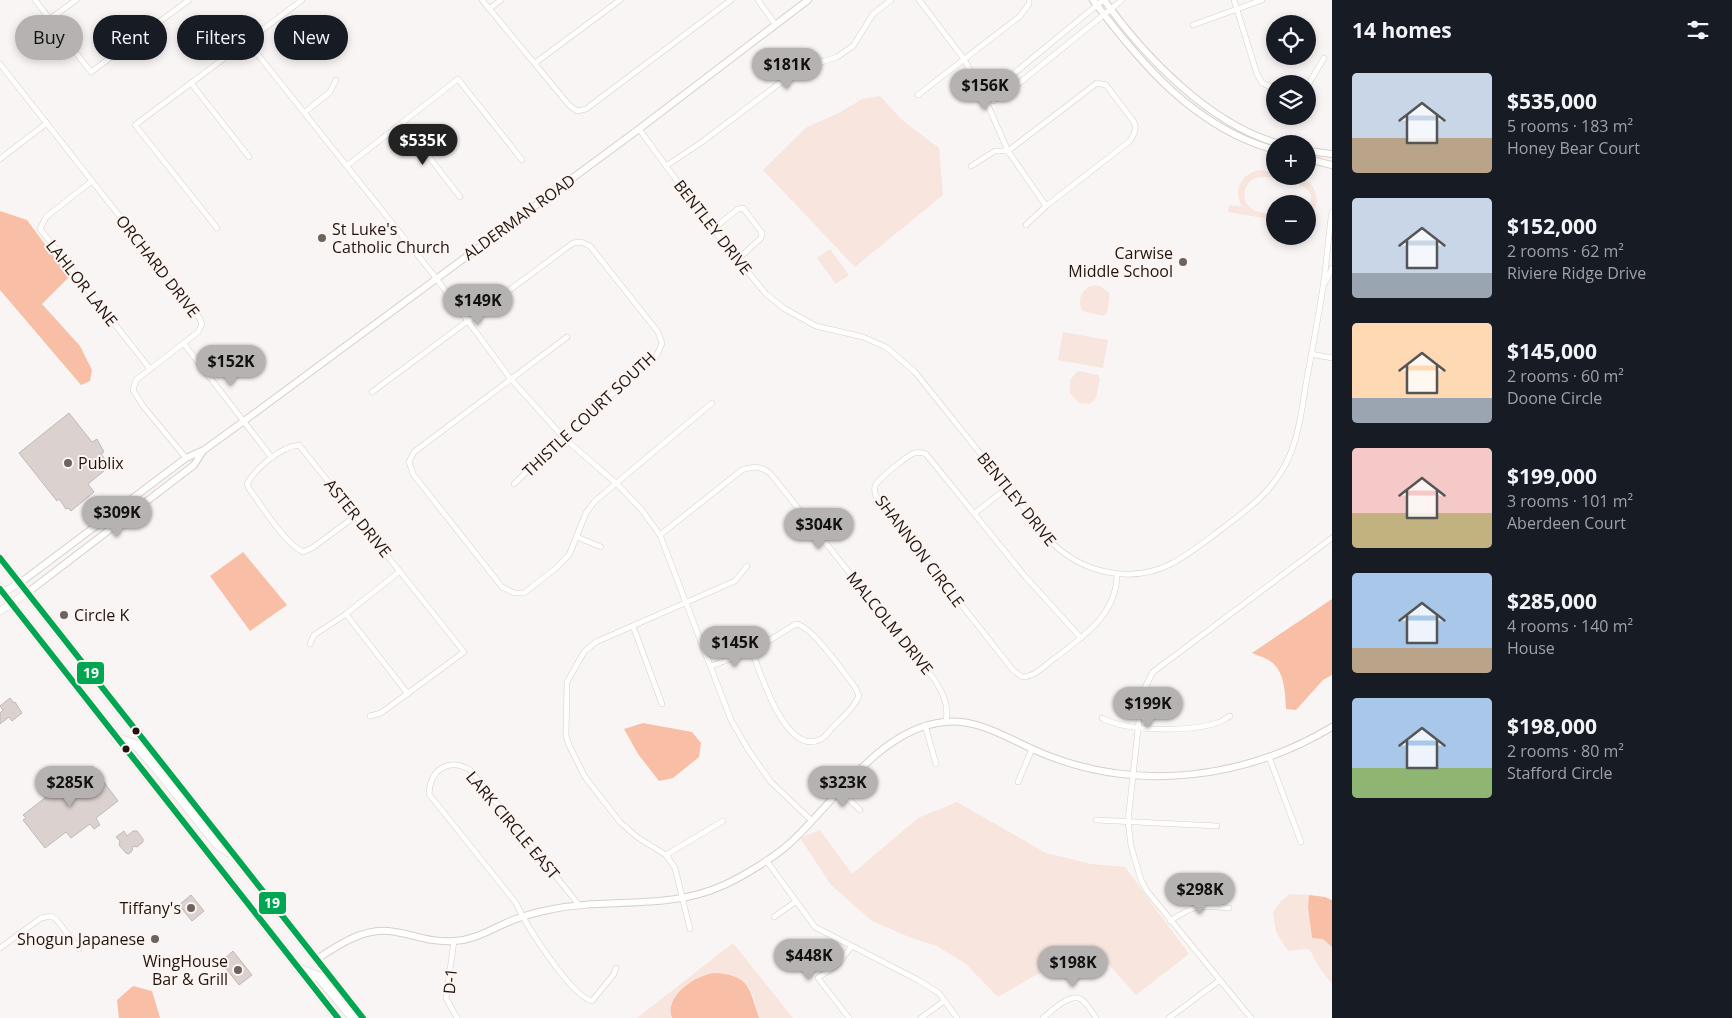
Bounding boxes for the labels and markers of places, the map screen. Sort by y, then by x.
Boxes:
pin: $181K [752,48,822,90]
pin: $156K [950,68,1020,111]
pin: $535K [388,124,458,166]
place label: St Luke's Catholic Church [332,218,450,258]
marker: St Luke's Catholic Church [316,232,328,244]
place label: Carwise Middle School [1068,242,1173,282]
marker: Carwise Middle School [1177,256,1189,268]
pin: $149K [443,284,513,326]
pin: $152K [196,344,266,387]
place label: Publix [78,452,124,474]
marker: Publix [62,457,74,469]
pin: $309K [82,496,152,538]
pin: $304K [784,508,854,550]
place label: Circle K [74,604,130,626]
marker: Circle K [58,609,70,621]
pin: $145K [700,626,770,668]
pin: $199K [1113,686,1183,729]
unlabelled marker [131,726,141,736]
unlabelled marker [121,744,131,754]
pin: $285K [35,766,105,808]
pin: $323K [808,766,878,808]
pin: $298K [1165,872,1235,915]
place label: Tiffany's [120,897,181,919]
marker: Tiffany's [185,902,197,914]
place label: Shogun Japanese [17,928,145,950]
marker: Shogun Japanese [149,933,161,945]
pin: $448K [774,938,844,981]
pin: $198K [1038,946,1108,988]
place label: WingHouse Bar & Grill [143,950,228,990]
marker: WingHouse Bar & Grill [232,964,244,976]

